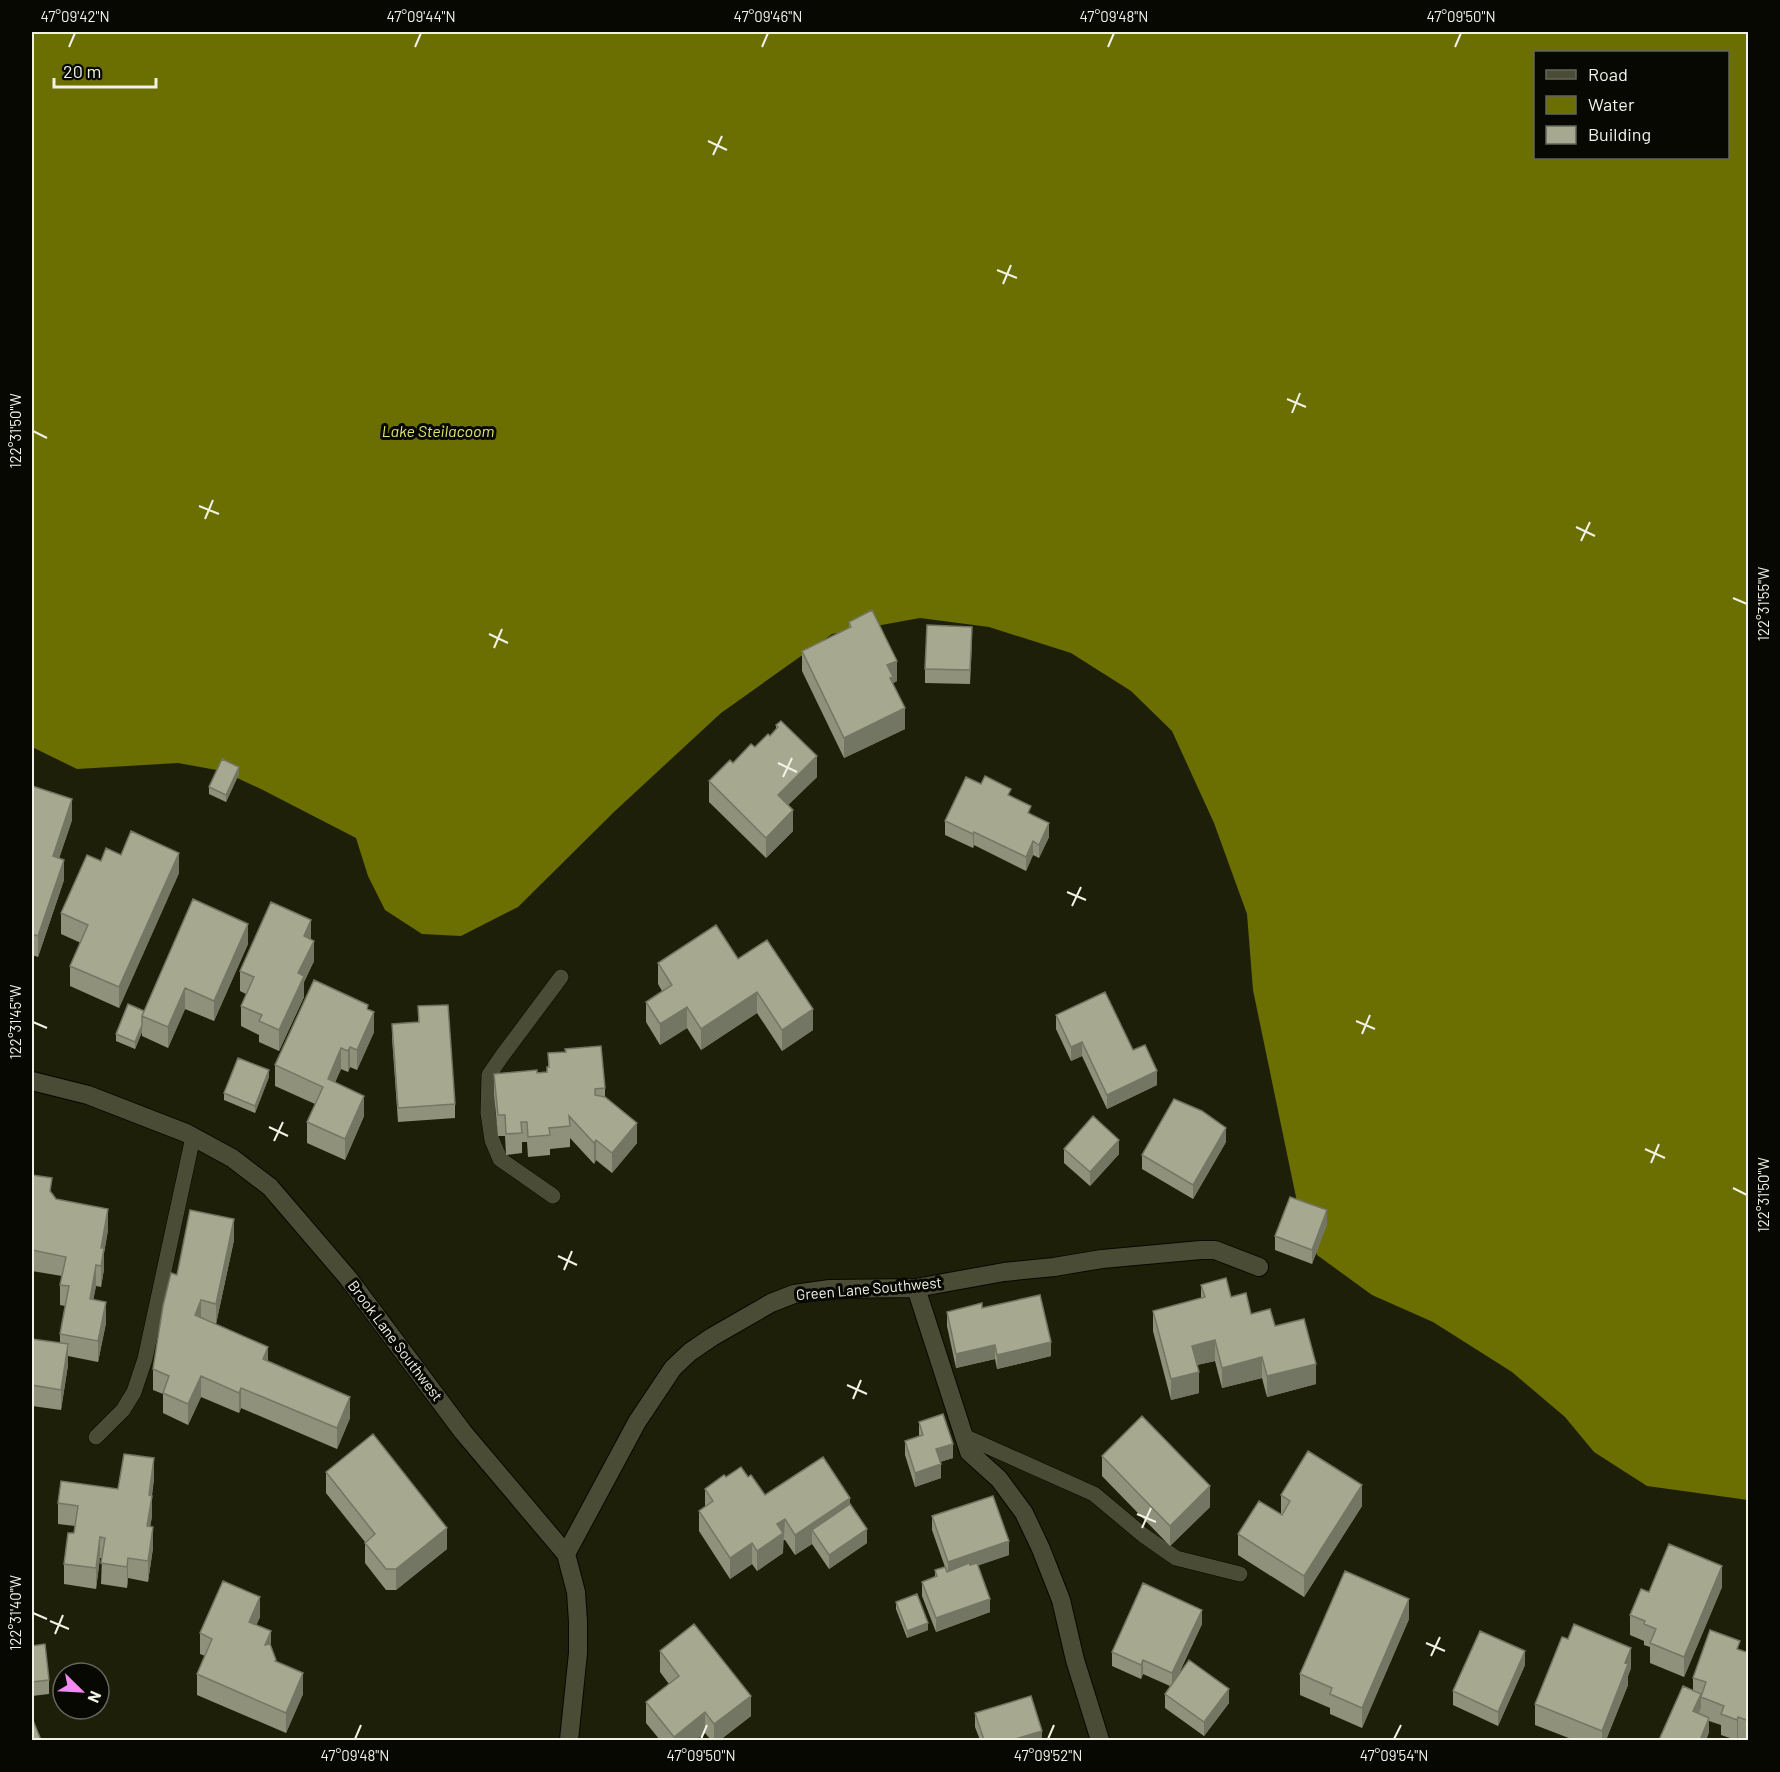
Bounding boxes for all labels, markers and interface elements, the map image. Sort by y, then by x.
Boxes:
text: 47°09'42"N [40,7,110,25]
text: 47°09'44"N [386,7,456,25]
text: 47°09'46"N [734,7,802,25]
text: 47°09'48"N [1080,7,1148,25]
text: 47°09'50"N [1426,7,1496,25]
scale bar [54,51,156,89]
legend [1534,51,1729,159]
text: 20 m [63,60,101,82]
text: Road [1588,63,1628,85]
text: Water [1588,93,1635,115]
text: Building [1588,123,1651,145]
text: 122°31'50"W [6,393,24,469]
water label: Lake Steilacoom [382,421,494,440]
text: 122°31'55"W [1754,567,1772,641]
text: 122°31'45"W [6,985,24,1059]
text: 122°31'50"W [1754,1157,1772,1233]
street label: Green Lane Southwest [795,1273,943,1303]
street label: Brook Lane Southwest [345,1277,447,1404]
text: 122°31'40"W [6,1575,24,1651]
north arrow [51,1661,111,1721]
text: N [84,1689,106,1706]
text: 47°09'48"N [321,1746,389,1764]
text: 47°09'50"N [666,1746,736,1764]
text: 47°09'52"N [1014,1746,1082,1764]
text: 47°09'54"N [1360,1746,1428,1764]

